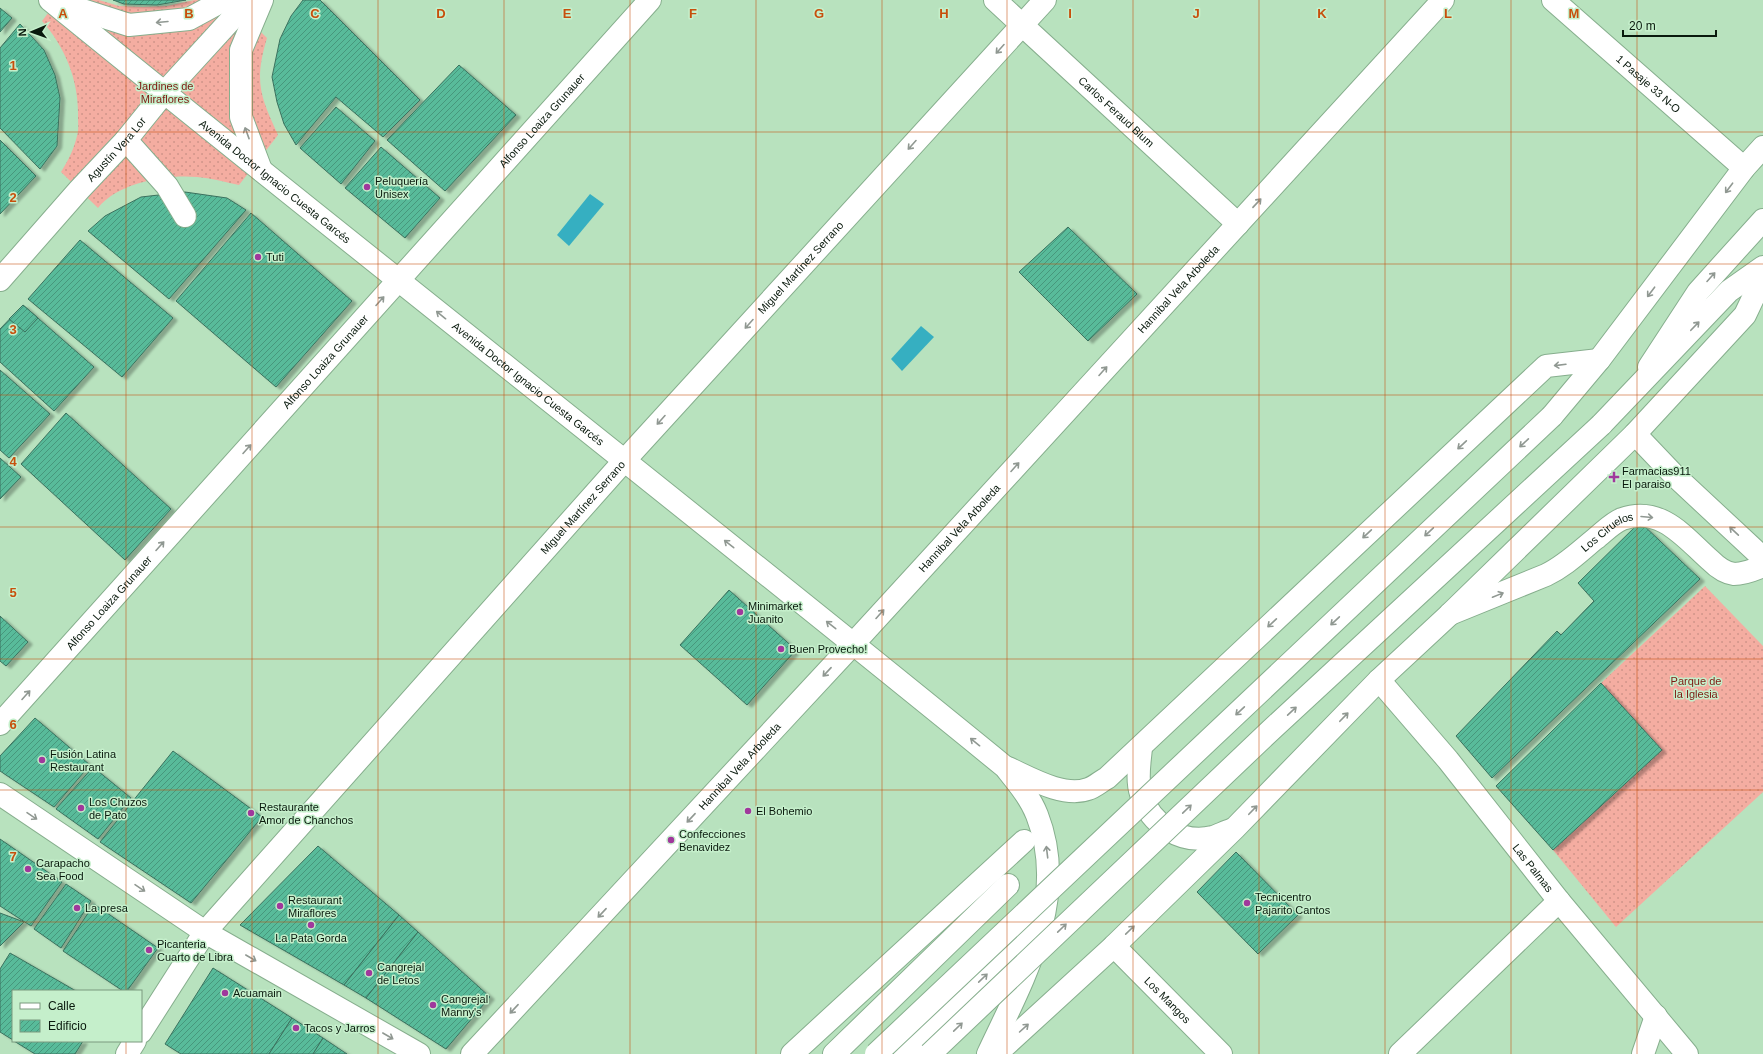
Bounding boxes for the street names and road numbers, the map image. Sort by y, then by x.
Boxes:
street label: 1 Pasaje 33 N-O [1614,52,1683,116]
street label: Alfonso Loaiza Grunauer [497,71,587,170]
street label: Carlos Feraud Blum [1076,74,1156,149]
street label: Agustín Vera Lor [84,114,148,184]
street label: Avenida Doctor Ignacio Cuesta Garcés [197,117,353,246]
street label: Miguel Martínez Serrano [755,219,846,316]
street label: Hannibal Vela Arboleda [1135,242,1222,335]
street label: Alfonso Loaiza Grunauer [280,312,371,411]
street label: Avenida Doctor Ignacio Cuesta Garcés [450,320,607,448]
street label: Miguel Martínez Serrano [538,458,627,556]
street label: Hannibal Vela Arboleda [916,481,1003,574]
street label: Los Ciruelos [1579,510,1635,554]
street label: Alfonso Loaiza Grunauer [64,553,154,652]
street label: Hannibal Vela Arboleda [696,719,784,812]
street label: Las Palmas [1510,842,1556,895]
street label: Los Mangos [1142,974,1193,1026]

